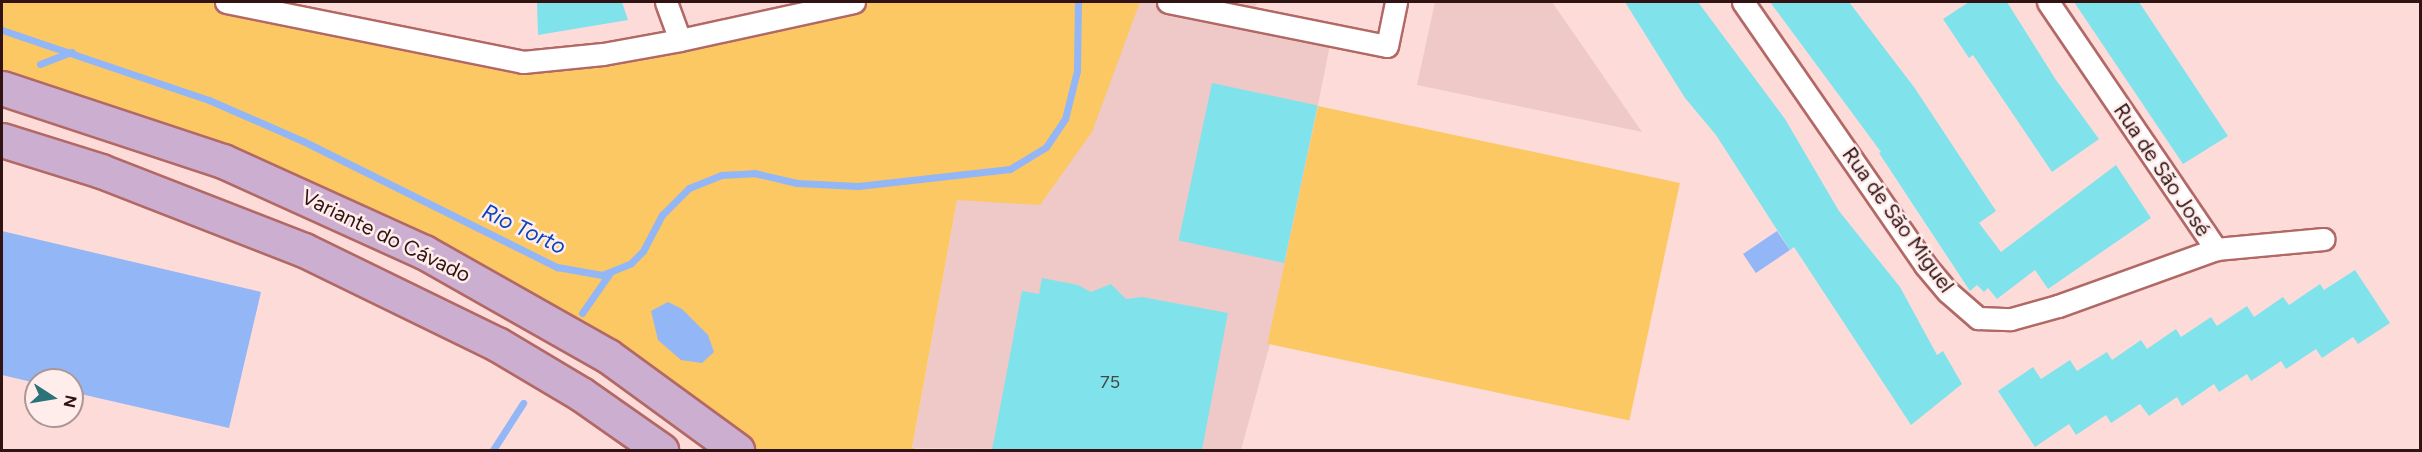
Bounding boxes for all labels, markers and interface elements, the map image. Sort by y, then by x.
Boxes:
street label: Rua de São José [2108,99,2216,241]
street label: Rua de São Miguel [1837,142,1959,298]
street label: Variante do Cávado [298,184,474,288]
water label: Rio Torto [478,198,570,260]
north arrow [24,368,84,428]
house number: 75 [1100,371,1120,393]
text: N [60,393,81,409]

